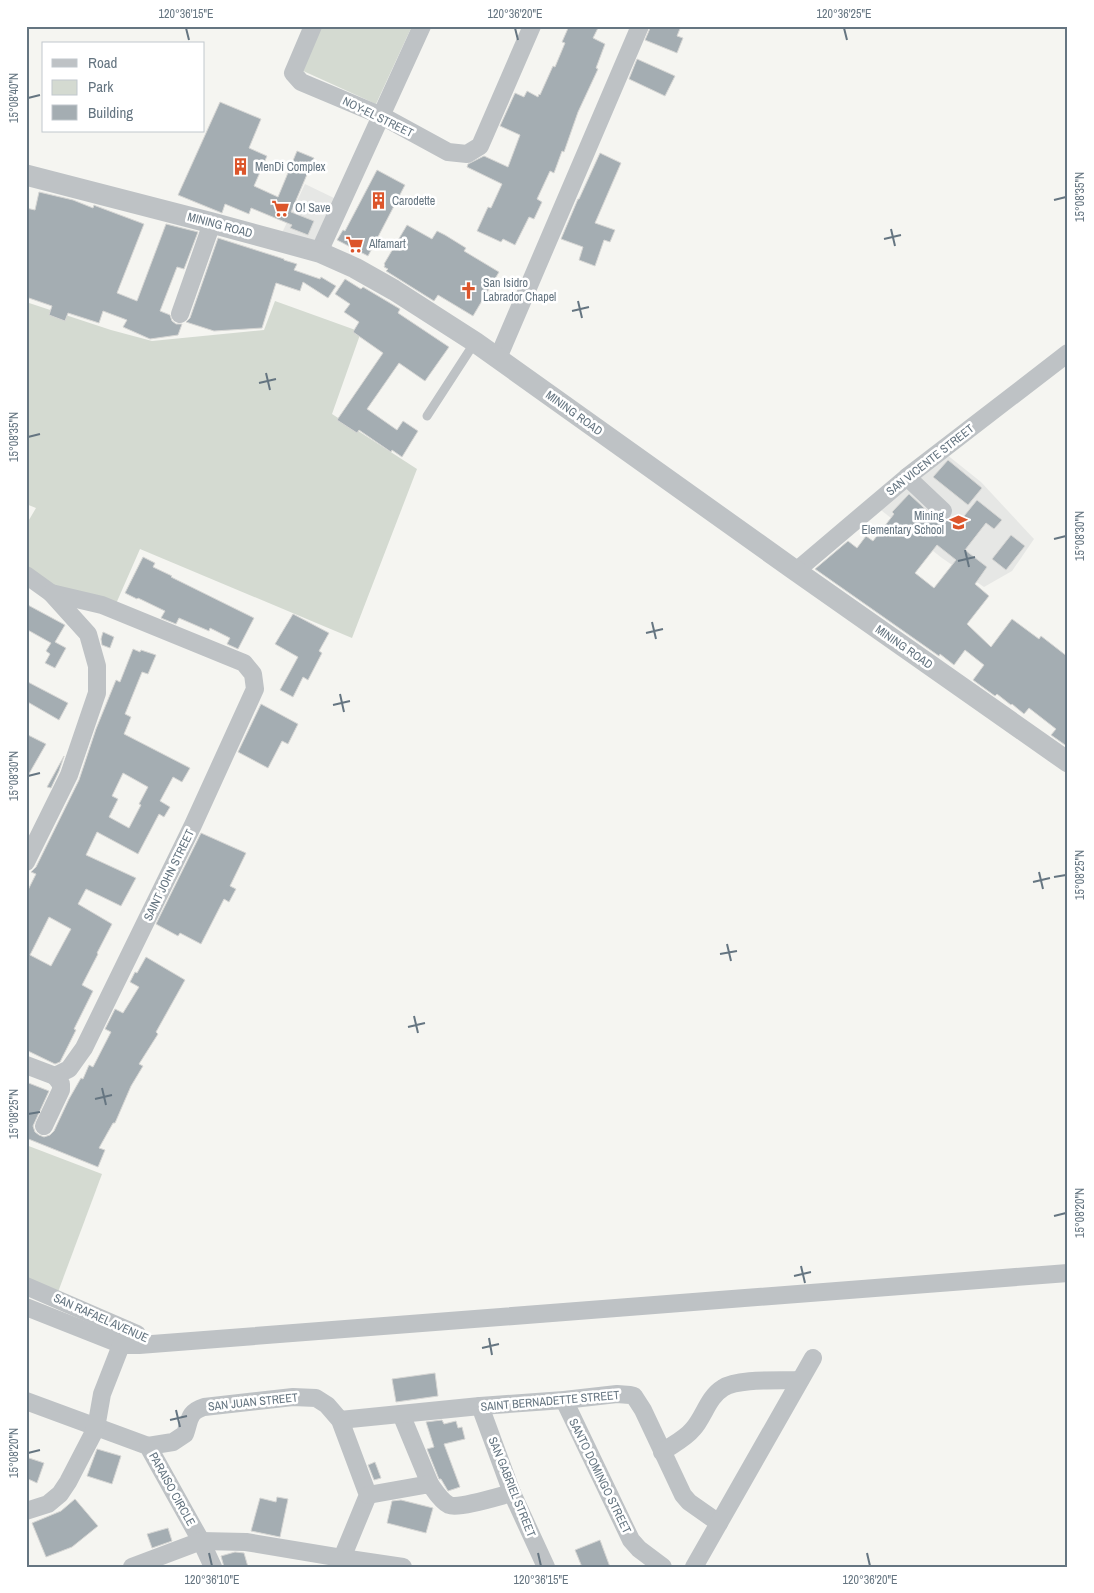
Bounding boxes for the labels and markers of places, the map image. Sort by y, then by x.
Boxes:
building icon: MenDi Complex [231,157,251,177]
place label: MenDi Complex [255,159,326,175]
building icon: Carodette [368,191,388,211]
place label: Carodette [392,193,435,209]
supermarket icon: O! Save [271,198,291,218]
place label: O! Save [295,200,331,216]
supermarket icon: Alfamart [345,234,365,254]
place label: Alfamart [368,236,406,252]
place label: San Isidro Labrador Chapel [483,275,556,305]
church icon: San Isidro Labrador Chapel [459,280,479,300]
place label: Mining Elementary School [861,508,945,538]
school or university icon: Mining Elementary School [948,513,968,533]

